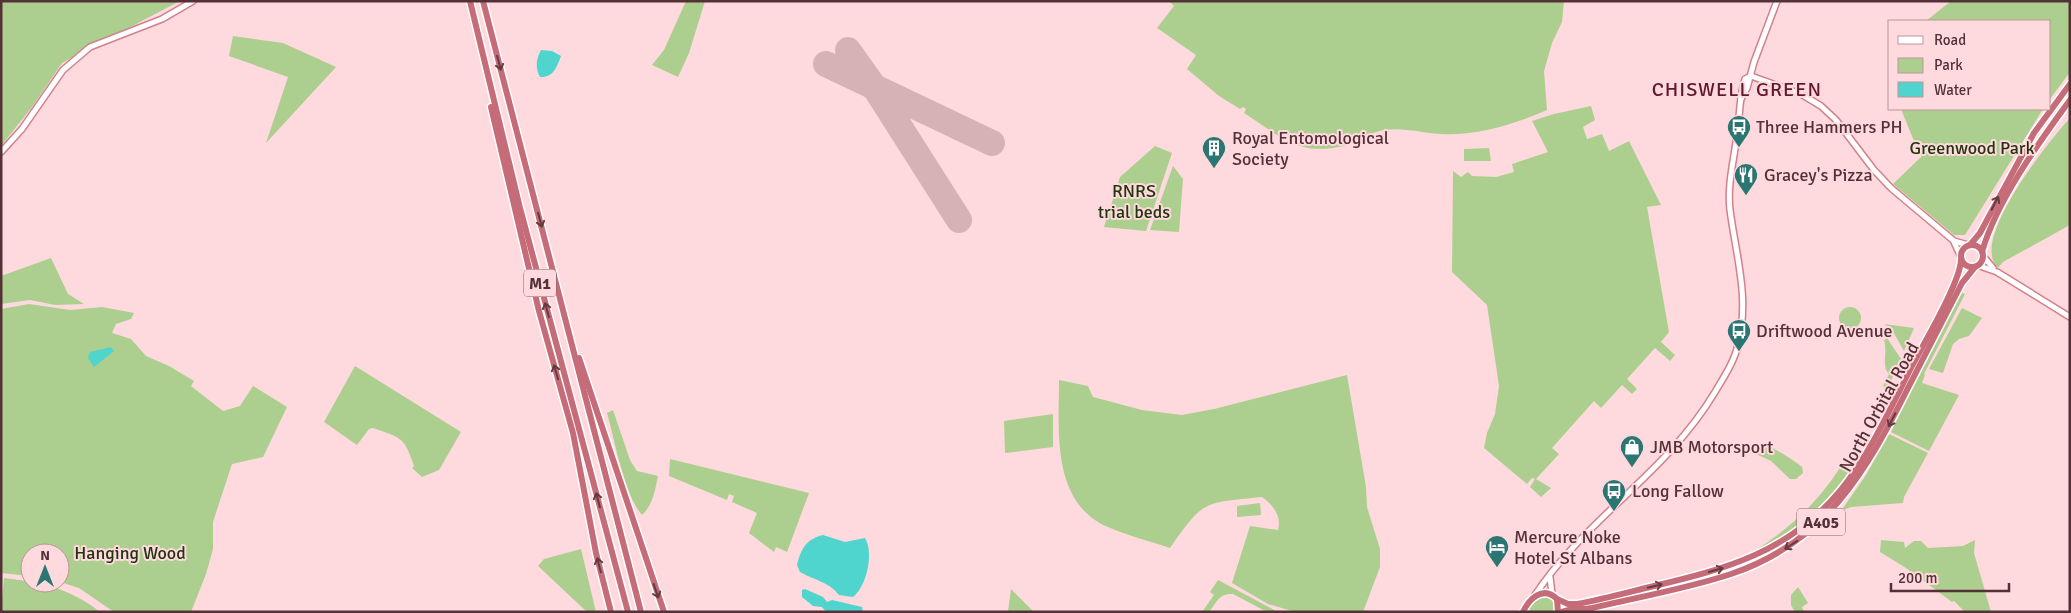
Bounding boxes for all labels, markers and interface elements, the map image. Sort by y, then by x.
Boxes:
legend [1888,20,2051,110]
text: Road [1934,31,1966,49]
one-way arrow [495,55,504,71]
text: Park [1934,56,1963,74]
district label: CHISWELL GREEN [1652,77,1822,102]
text: Water [1934,81,1972,99]
bus stop icon: Three Hammers PH [1726,114,1752,148]
place label: Three Hammers PH [1756,116,1903,138]
place label: Royal Entomological Society [1232,127,1389,170]
building icon: Royal Entomological Society [1201,135,1227,169]
park label: Greenwood Park [1910,137,2035,159]
restaurant icon: Gracey's Pizza [1733,162,1759,196]
place label: Gracey's Pizza [1764,164,1873,186]
park label: RNRS trial beds [1098,180,1170,223]
one-way arrow [1990,196,2000,211]
one-way arrow [536,212,545,228]
road number: M1 [524,270,556,296]
one-way arrow [542,302,551,318]
bus stop icon: Driftwood Avenue [1726,318,1752,352]
place label: Driftwood Avenue [1756,320,1893,342]
street label: North Orbital Road [1834,338,1924,476]
one-way arrow [551,364,561,380]
one-way arrow [1887,413,1897,428]
shop icon: JMB Motorsport [1619,434,1645,468]
place label: JMB Motorsport [1650,436,1773,458]
bus stop icon: Long Fallow [1601,478,1627,512]
place label: Long Fallow [1632,480,1724,502]
one-way arrow [593,493,603,509]
road number: A405 [1797,508,1845,536]
place label: Mercure Noke Hotel St Albans [1514,526,1633,569]
hotel icon: Mercure Noke Hotel St Albans [1484,534,1510,568]
one-way arrow [1784,540,1798,550]
park label: Hanging Wood [74,542,186,564]
north arrow [20,543,70,593]
text: N [40,547,50,564]
one-way arrow [594,557,603,573]
scale bar [1891,560,2008,592]
one-way arrow [1708,565,1724,575]
text: 200 m [1898,569,1938,587]
one-way arrow [1646,581,1662,590]
one-way arrow [652,582,662,598]

